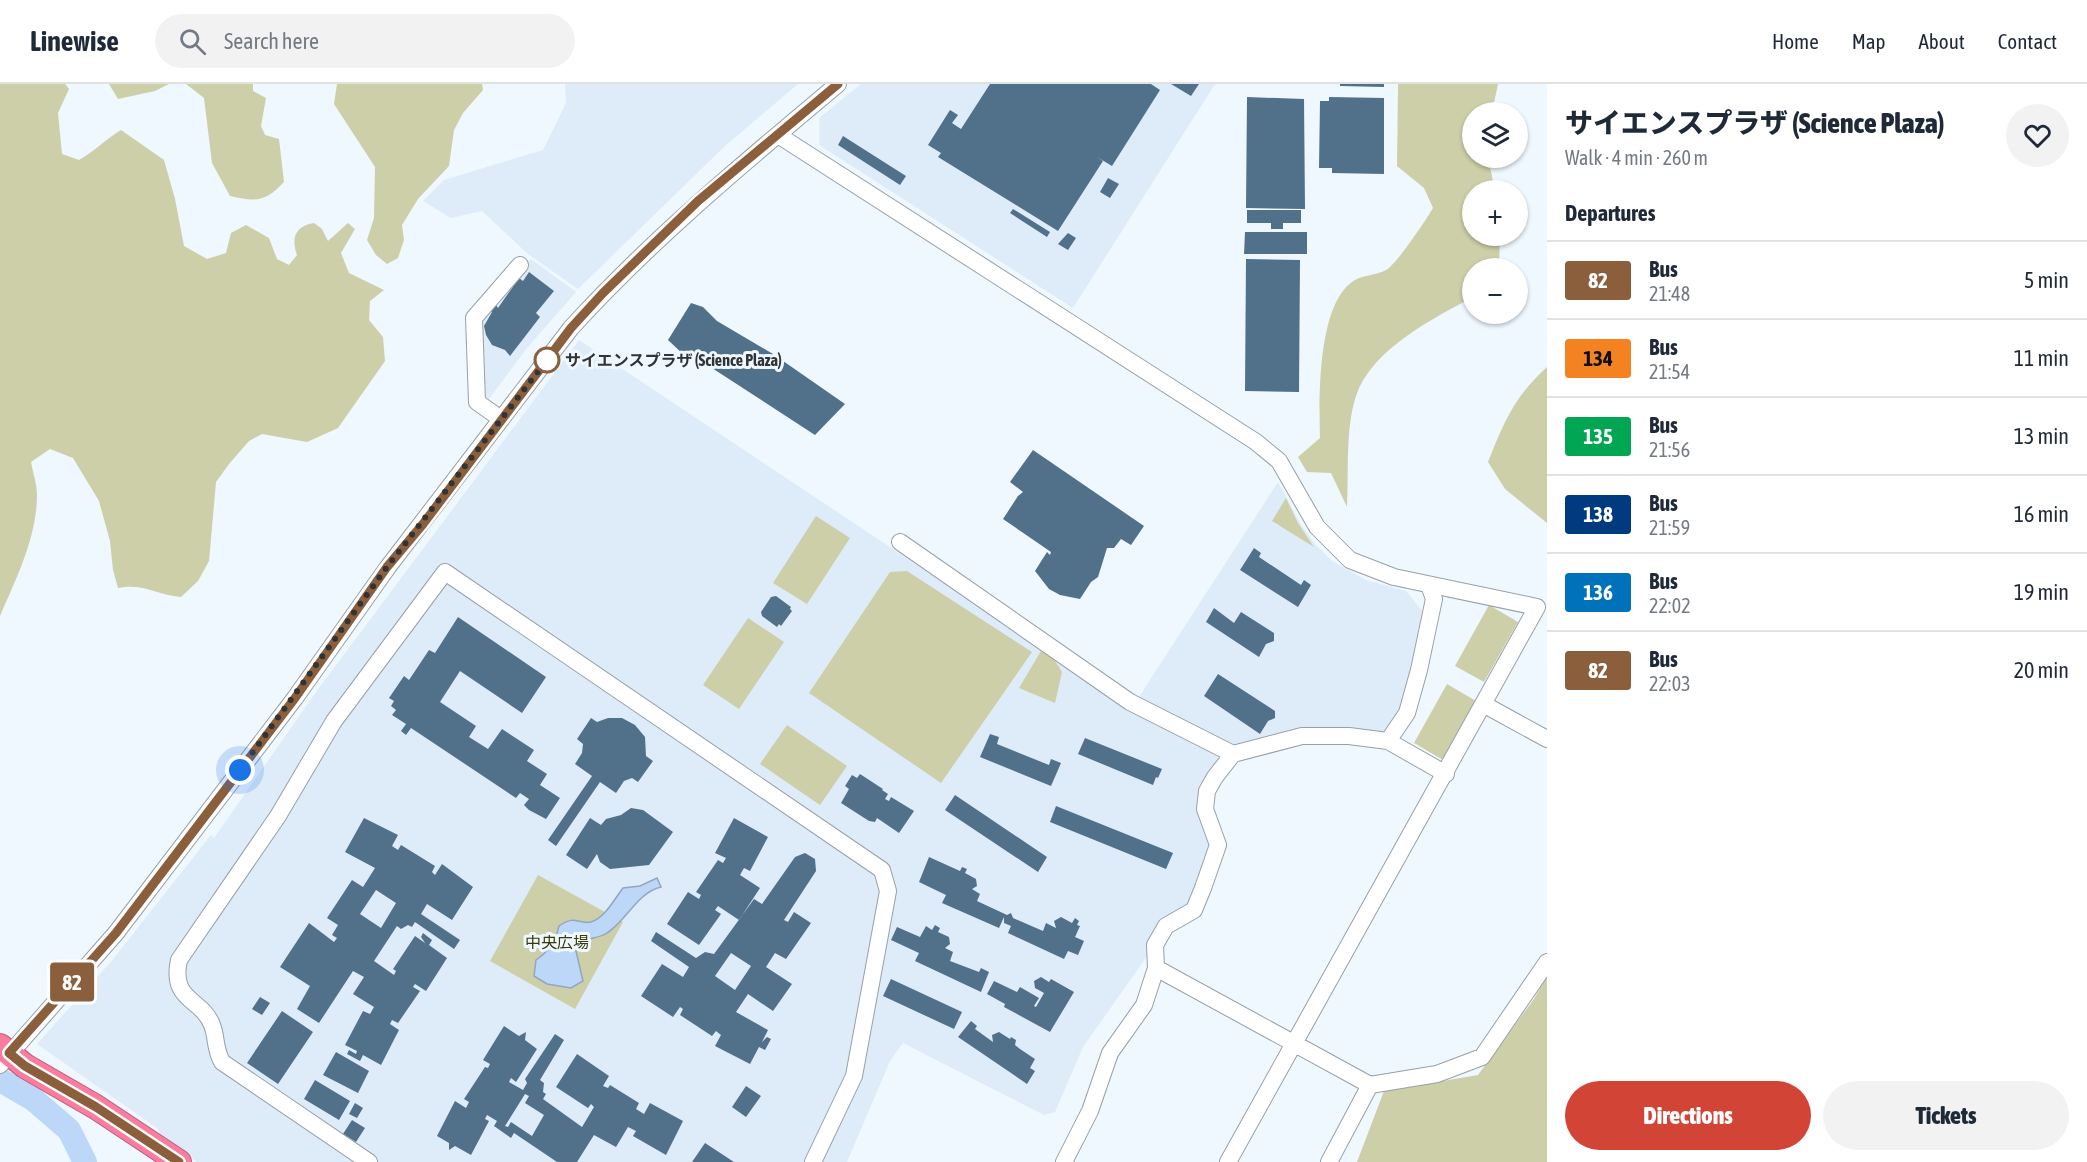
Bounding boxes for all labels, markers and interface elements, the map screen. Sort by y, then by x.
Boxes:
search box [155,14,575,68]
text: Linewise [30,25,119,57]
icon: search [176,25,209,58]
text: Search here [224,28,319,54]
text: Home [1772,29,1819,53]
text: Map [1852,29,1886,53]
text: About [1919,29,1965,53]
text: Contact [1998,29,2057,53]
map controls [1462,102,1528,324]
button: layers [1462,102,1528,168]
button: heart [2006,104,2069,167]
text: サイエンスプラザ (Science Plaza) [1565,107,1944,139]
text: Walk · 4 min · 260 m [1565,146,1708,169]
button: + [1462,180,1528,246]
text: Departures [1565,200,1655,226]
text: Bus [1649,256,1678,282]
button: − [1462,258,1528,324]
text: 5 min [2024,267,2069,293]
text: 82 [1588,268,1608,292]
text: 21:48 [1649,282,1690,305]
text: Bus [1649,334,1678,360]
text: 11 min [2014,345,2069,371]
text: 134 [1583,346,1613,370]
marker: サイエンスプラザ (Science Plaza) [534,347,560,373]
place label: サイエンスプラザ (Science Plaza) [565,351,782,369]
text: 21:54 [1649,360,1690,383]
text: Bus [1649,412,1678,438]
text: 13 min [2014,423,2069,449]
text: 135 [1583,424,1613,448]
text: 21:56 [1649,438,1690,461]
text: Bus [1649,490,1678,516]
text: 16 min [2014,501,2069,527]
text: 138 [1583,502,1613,526]
text: 21:59 [1649,516,1690,539]
text: Bus [1649,568,1678,594]
text: 19 min [2014,579,2069,605]
text: 136 [1583,580,1613,604]
text: 22:02 [1649,594,1691,617]
text: Bus [1649,646,1678,672]
text: 20 min [2014,657,2069,683]
text: 82 [1588,658,1608,682]
text: 22:03 [1649,672,1691,695]
your location [225,755,255,785]
park label: 中央広場 [525,933,589,951]
line badge: 82 [45,962,99,1002]
text: 82 [62,970,82,994]
button: Directions [1565,1081,1811,1150]
button: Tickets [1823,1081,2069,1150]

